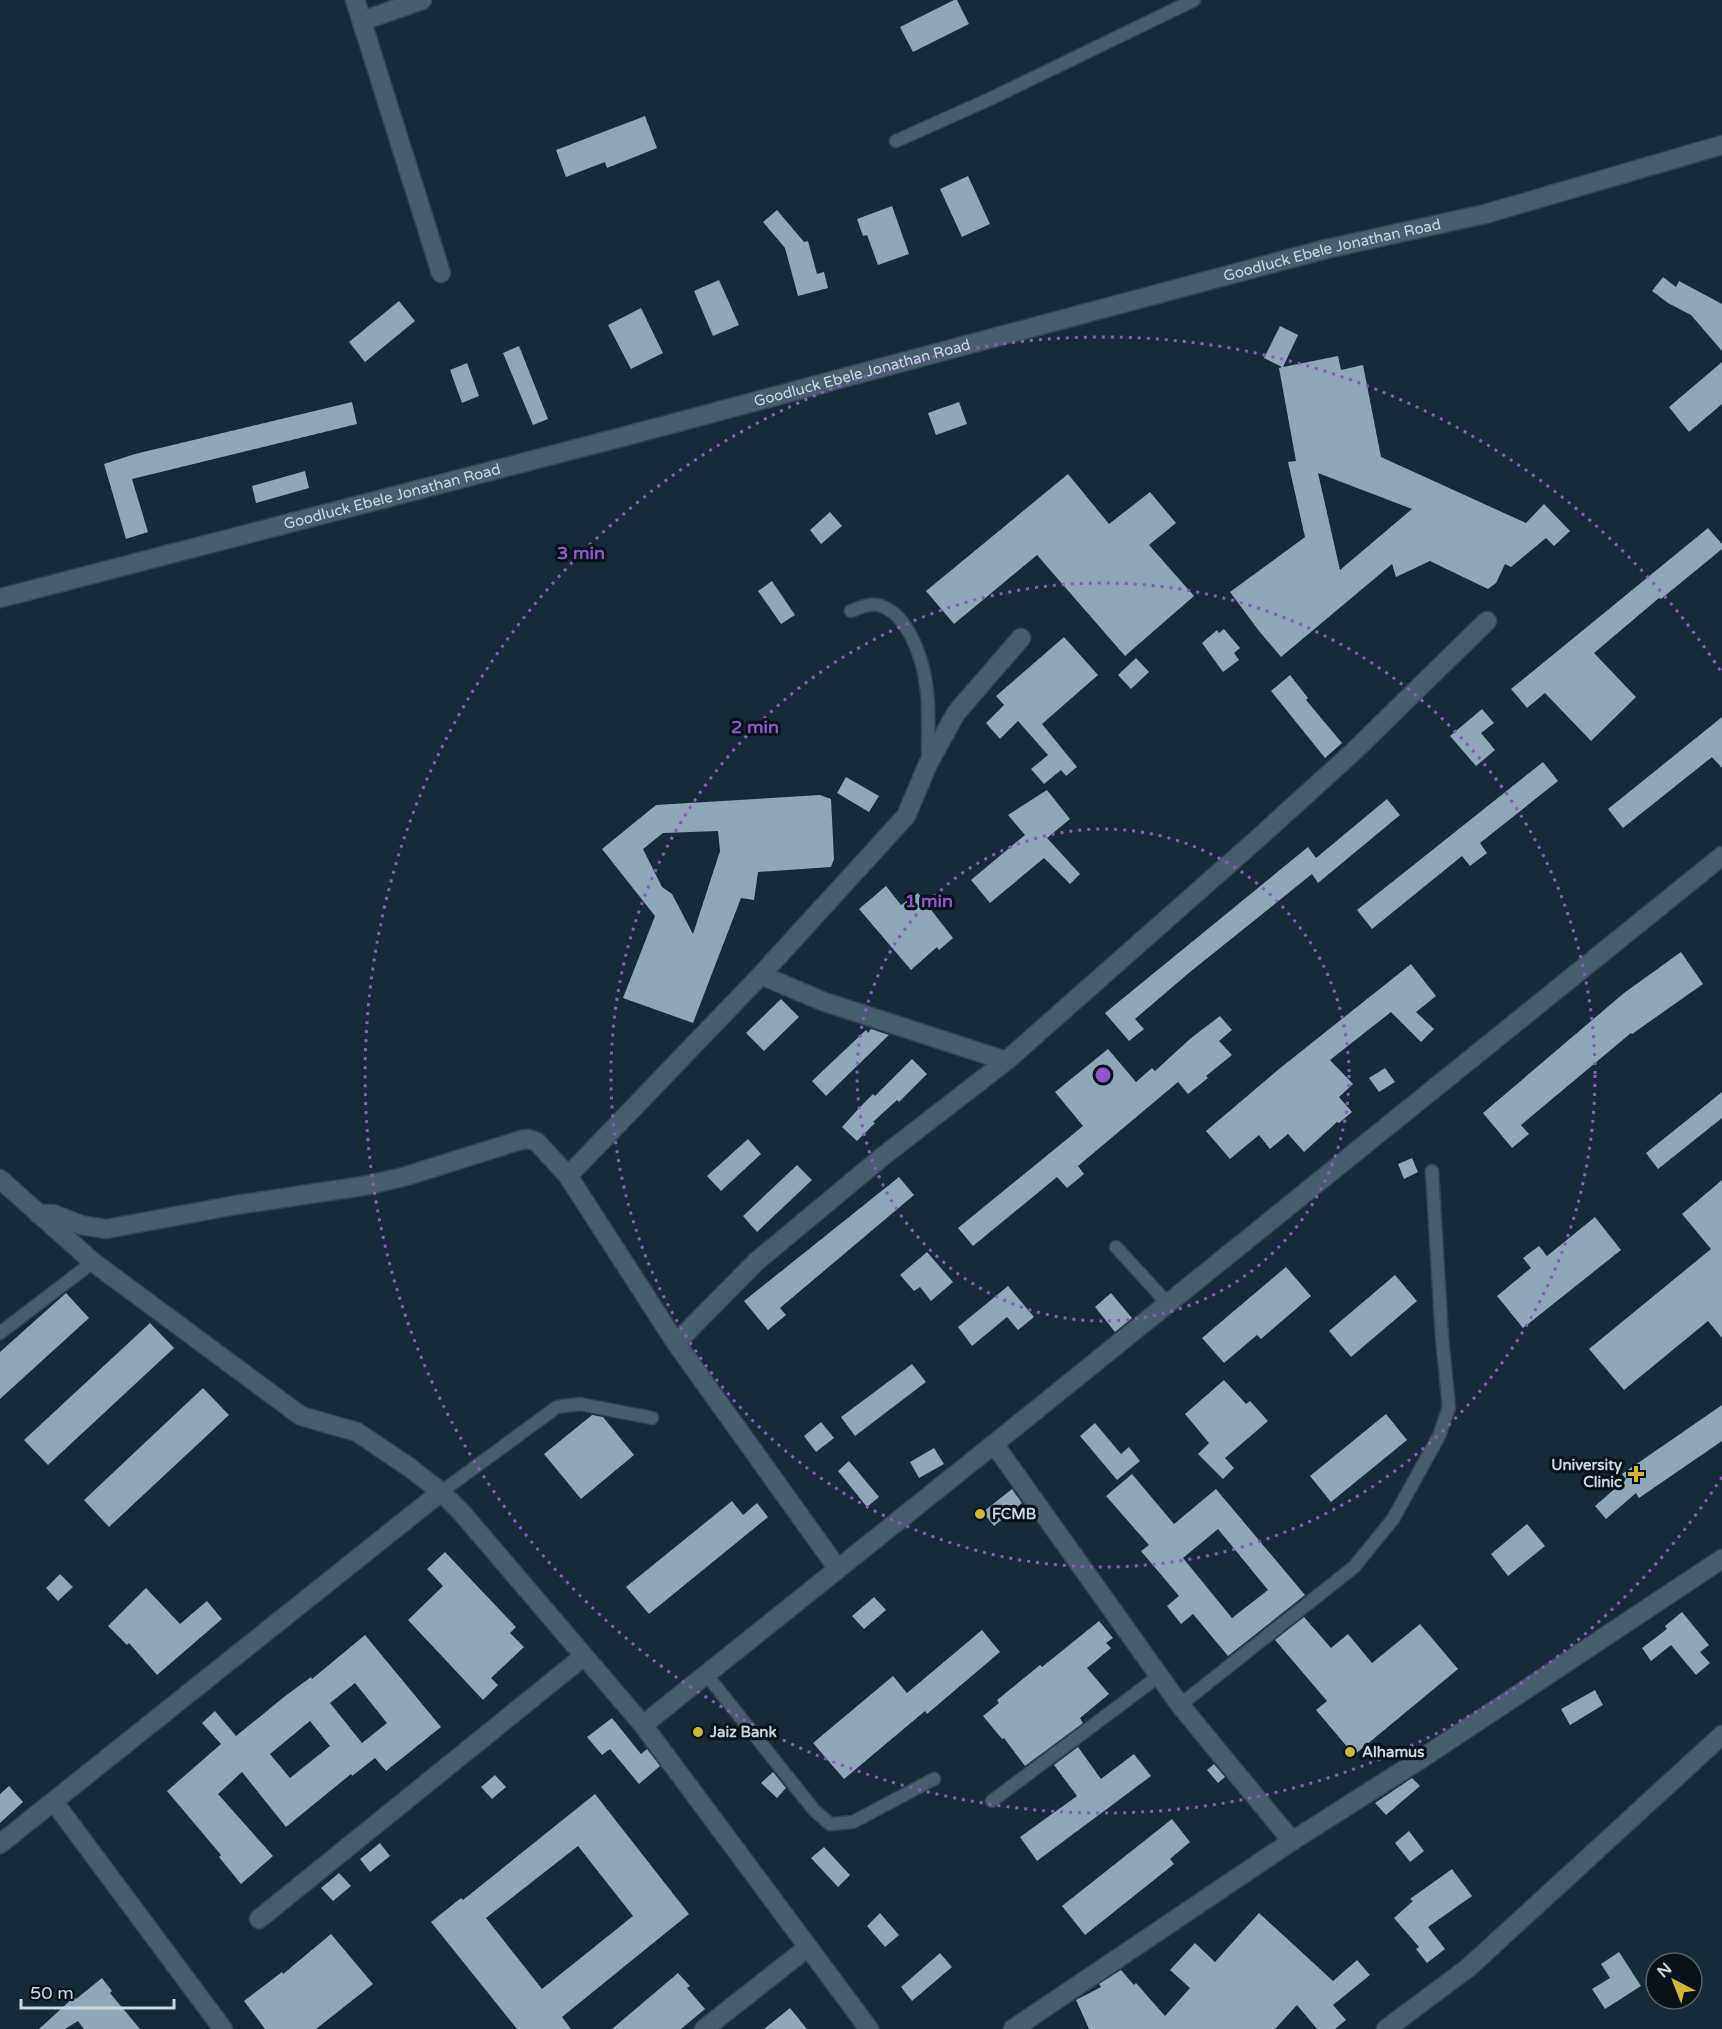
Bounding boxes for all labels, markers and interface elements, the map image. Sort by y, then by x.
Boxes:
street label: Goodluck Ebele Jonathan Road [1221,215,1443,285]
street label: Goodluck Ebele Jonathan Road [752,335,972,410]
street label: Goodluck Ebele Jonathan Road [282,460,502,533]
text: 3 min [557,542,605,564]
text: 2 min [731,716,779,738]
text: 1 min [905,890,953,912]
centre of rings [1093,1065,1113,1085]
place label: University Clinic [1551,1456,1622,1491]
marker: University Clinic [1627,1465,1645,1483]
place label: FCMB [992,1505,1036,1523]
marker: FCMB [973,1507,987,1521]
place label: Jaiz Bank [709,1723,777,1741]
marker: Jaiz Bank [691,1725,705,1739]
place label: Alhamus [1362,1743,1424,1761]
marker: Alhamus [1343,1745,1357,1759]
north arrow [1644,1951,1704,2011]
text: N [1653,1959,1676,1982]
scale bar [21,1972,174,2010]
text: 50 m [30,1982,74,2004]

